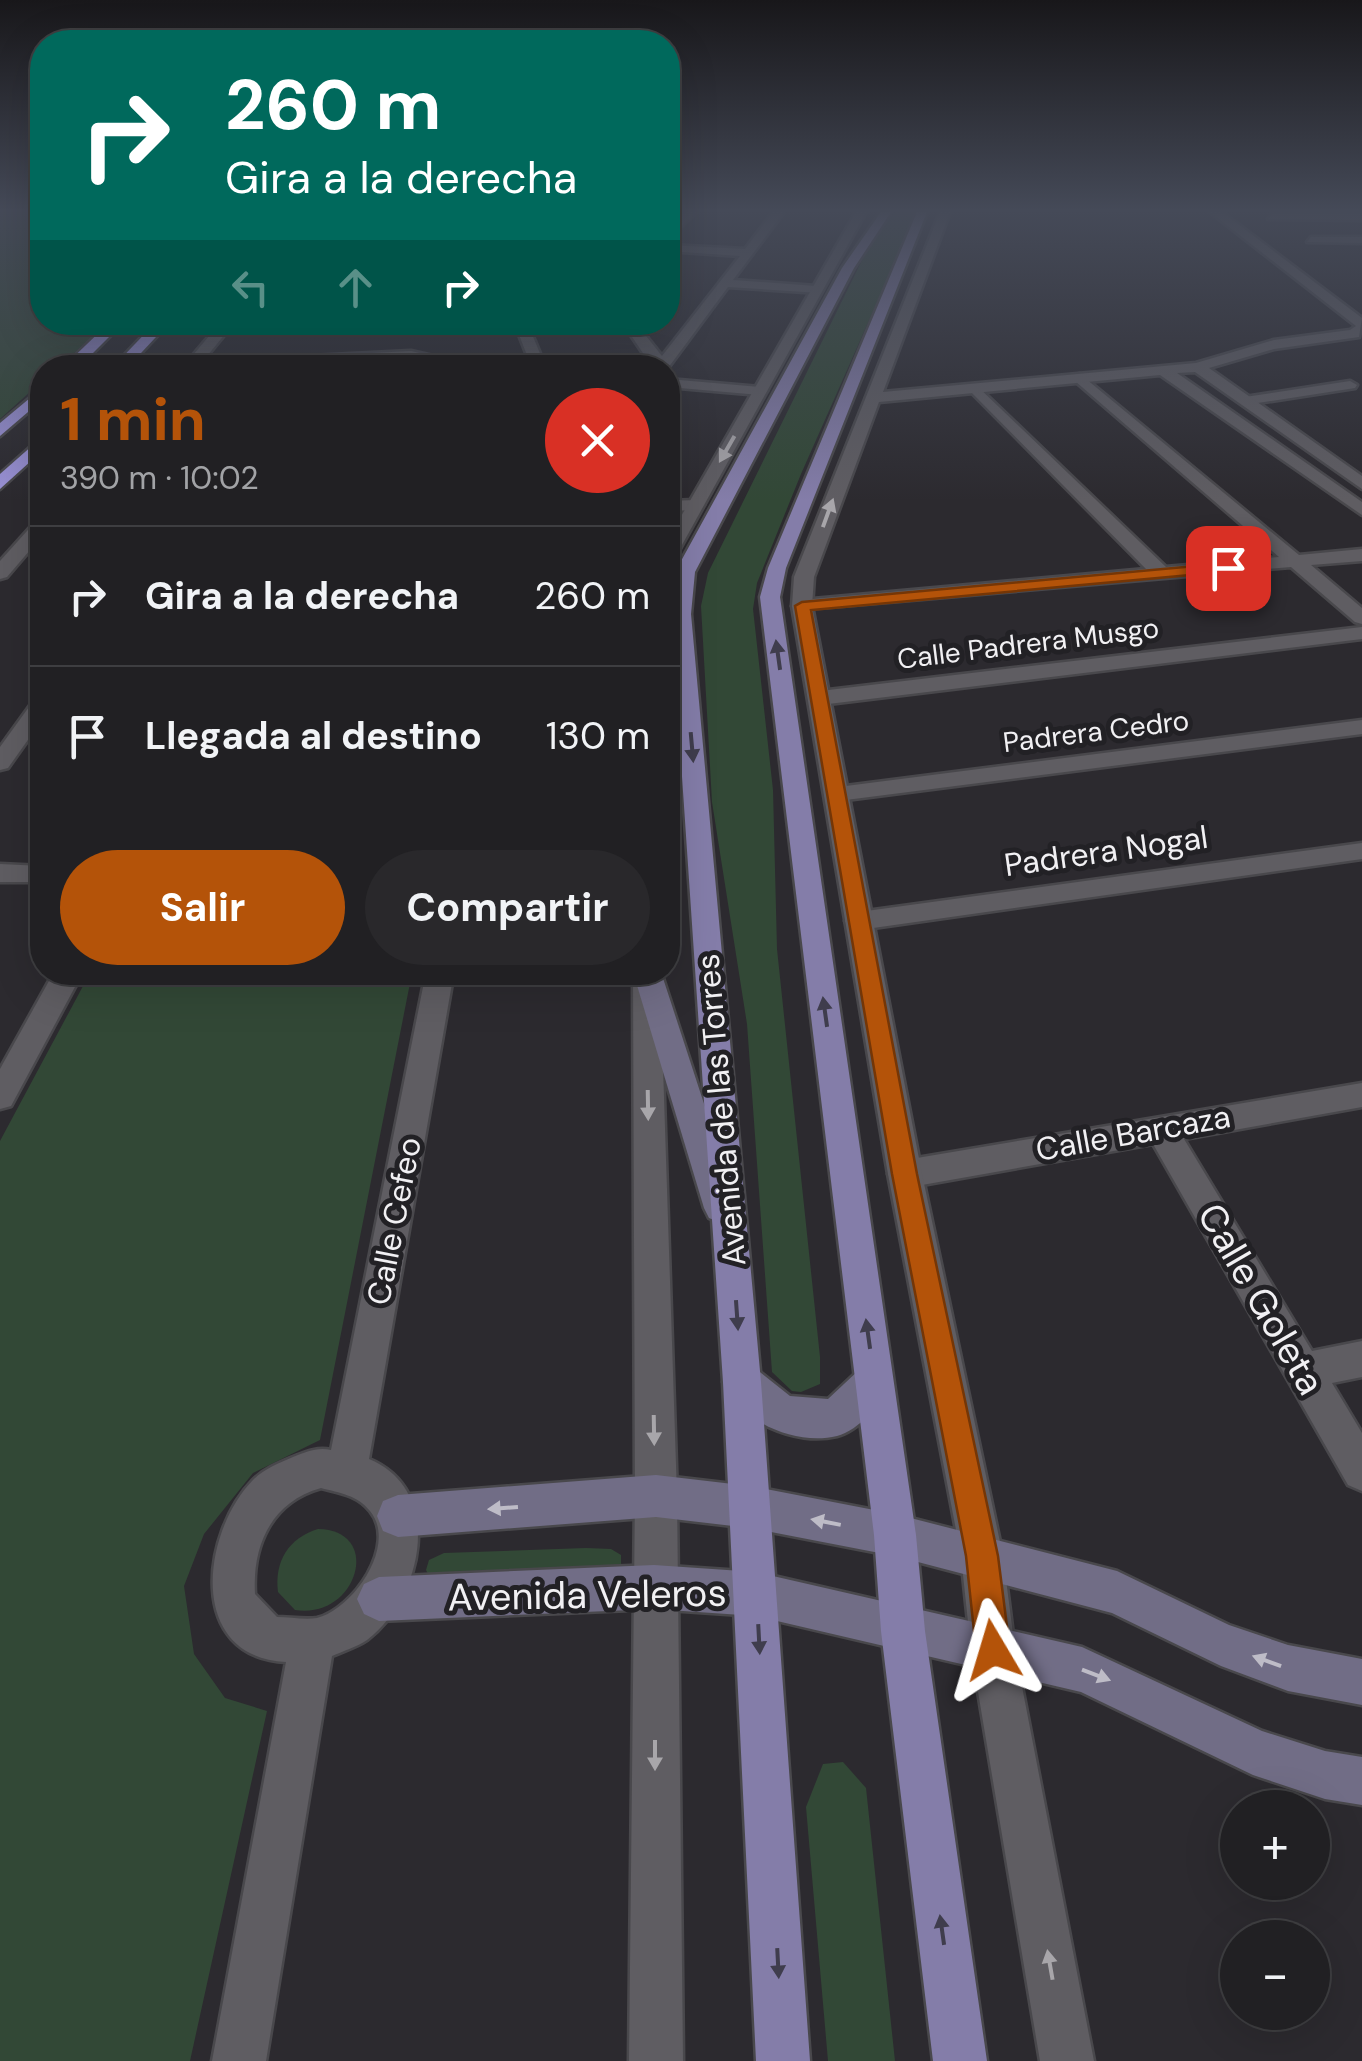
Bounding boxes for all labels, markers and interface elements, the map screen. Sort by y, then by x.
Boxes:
text: 260 m [225,60,441,151]
icon: right [60,70,190,200]
text: Gira a la derecha [225,148,577,207]
icon: left [223,260,278,315]
icon: ahead [328,260,383,315]
icon: right [433,260,488,315]
text: 1 min [60,380,206,459]
button: close [545,388,650,493]
one-way arrow [718,435,736,463]
text: 390 m · 10:02 [60,457,259,499]
one-way arrow [821,498,836,528]
pin [1186,526,1271,611]
icon: arrive [1201,541,1256,596]
icon: right [60,569,115,624]
text: Gira a la derecha [145,571,459,621]
text: 260 m [534,571,650,621]
street label: Calle Padrera Musgo [895,609,1161,678]
one-way arrow [769,639,785,670]
street label: Padrera Cedro [1001,702,1191,761]
icon: arrive [60,709,115,764]
text: Llegada al destino [145,711,482,761]
text: 130 m [546,711,650,761]
one-way arrow [684,731,700,763]
street label: Padrera Nogal [1001,816,1211,886]
button: Salir [60,850,345,965]
button: Compartir [365,850,650,965]
street label: Avenida de las Torres [686,952,756,1268]
one-way arrow [817,995,833,1027]
one-way arrow [641,1089,657,1121]
street label: Calle Barcaza [1032,1095,1234,1171]
street label: Calle Cefeo [357,1134,431,1308]
street label: Calle Goleta [1186,1194,1336,1404]
one-way arrow [730,1299,746,1331]
one-way arrow [859,1318,875,1349]
one-way arrow [647,1414,663,1446]
one-way arrow [487,1500,519,1516]
one-way arrow [810,1513,841,1529]
street label: Avenida Veleros [447,1568,727,1622]
position arrow [941,1598,1045,1702]
one-way arrow [751,1624,767,1655]
one-way arrow [1252,1653,1282,1668]
one-way arrow [1082,1668,1112,1683]
one-way arrow [647,1739,663,1771]
map controls [1220,1790,1330,2030]
button: + [1220,1790,1330,1900]
one-way arrow [934,1913,950,1945]
button: − [1220,1920,1330,2030]
one-way arrow [770,1948,786,1980]
one-way arrow [1042,1949,1057,1980]

